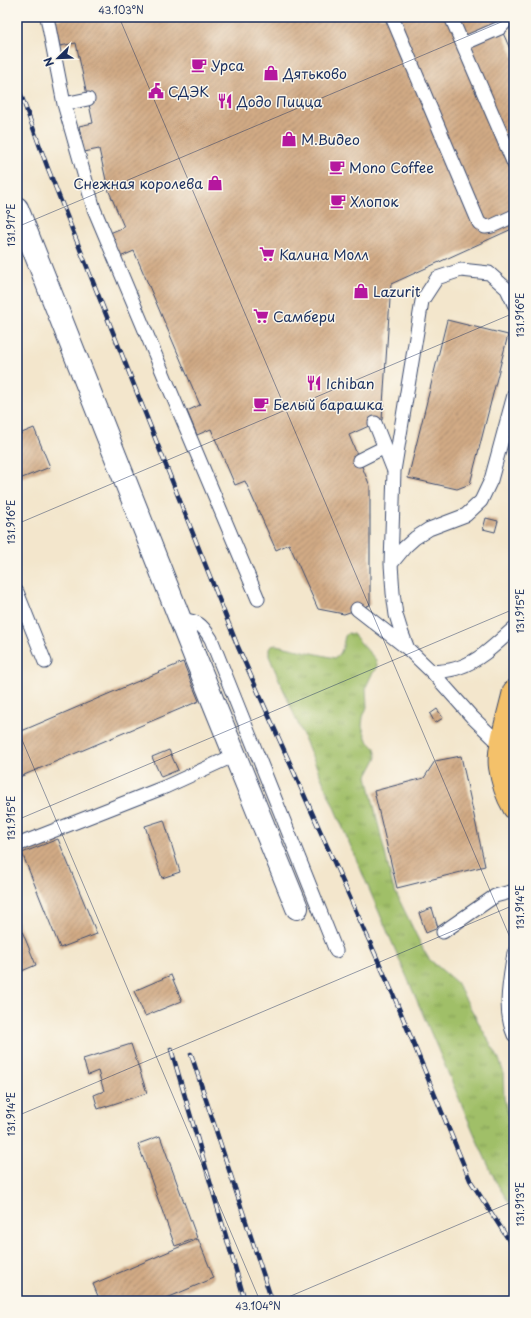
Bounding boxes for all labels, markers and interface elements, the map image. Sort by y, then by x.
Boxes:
text: 43.103°N [98,2,144,17]
north arrow [38,38,78,78]
text: N [39,55,58,69]
place label: Урса [211,55,244,76]
cafe icon: Урса [190,56,208,74]
place label: Дятьково [282,63,347,84]
shop icon: Дятьково [262,64,280,82]
place label: СДЭК [168,81,209,102]
public building icon: СДЭК [147,82,165,100]
place label: Додо Пицца [236,91,323,112]
restaurant icon: Додо Пицца [216,92,234,110]
place label: М.Видео [301,129,360,150]
shop icon: М.Видео [280,130,298,148]
place label: Mono Coffee [349,157,434,178]
cafe icon: Mono Coffee [328,158,346,176]
place label: Снежная королева [73,173,203,194]
shop icon: Снежная королева [206,174,224,192]
place label: Хлопок [350,191,399,212]
cafe icon: Хлопок [329,192,347,210]
text: 131.917°E [3,203,18,247]
place label: Калина Молл [279,244,369,265]
supermarket icon: Калина Молл [258,245,276,263]
place label: Lazurit [373,281,421,302]
shop icon: Lazurit [352,282,370,300]
text: 131.916°E [512,293,527,337]
place label: Самбери [273,306,335,327]
supermarket icon: Самбери [252,307,270,325]
place label: Ichiban [326,373,375,394]
restaurant icon: Ichiban [305,374,323,392]
place label: Белый барашка [273,394,383,415]
cafe icon: Белый барашка [252,395,270,413]
text: 131.916°E [3,500,18,544]
text: 131.915°E [512,589,527,633]
text: 131.915°E [3,796,18,840]
text: 131.914°E [512,885,527,929]
text: 131.914°E [3,1092,18,1136]
text: 131.913°E [512,1182,527,1226]
text: 43.104°N [235,1298,281,1313]

